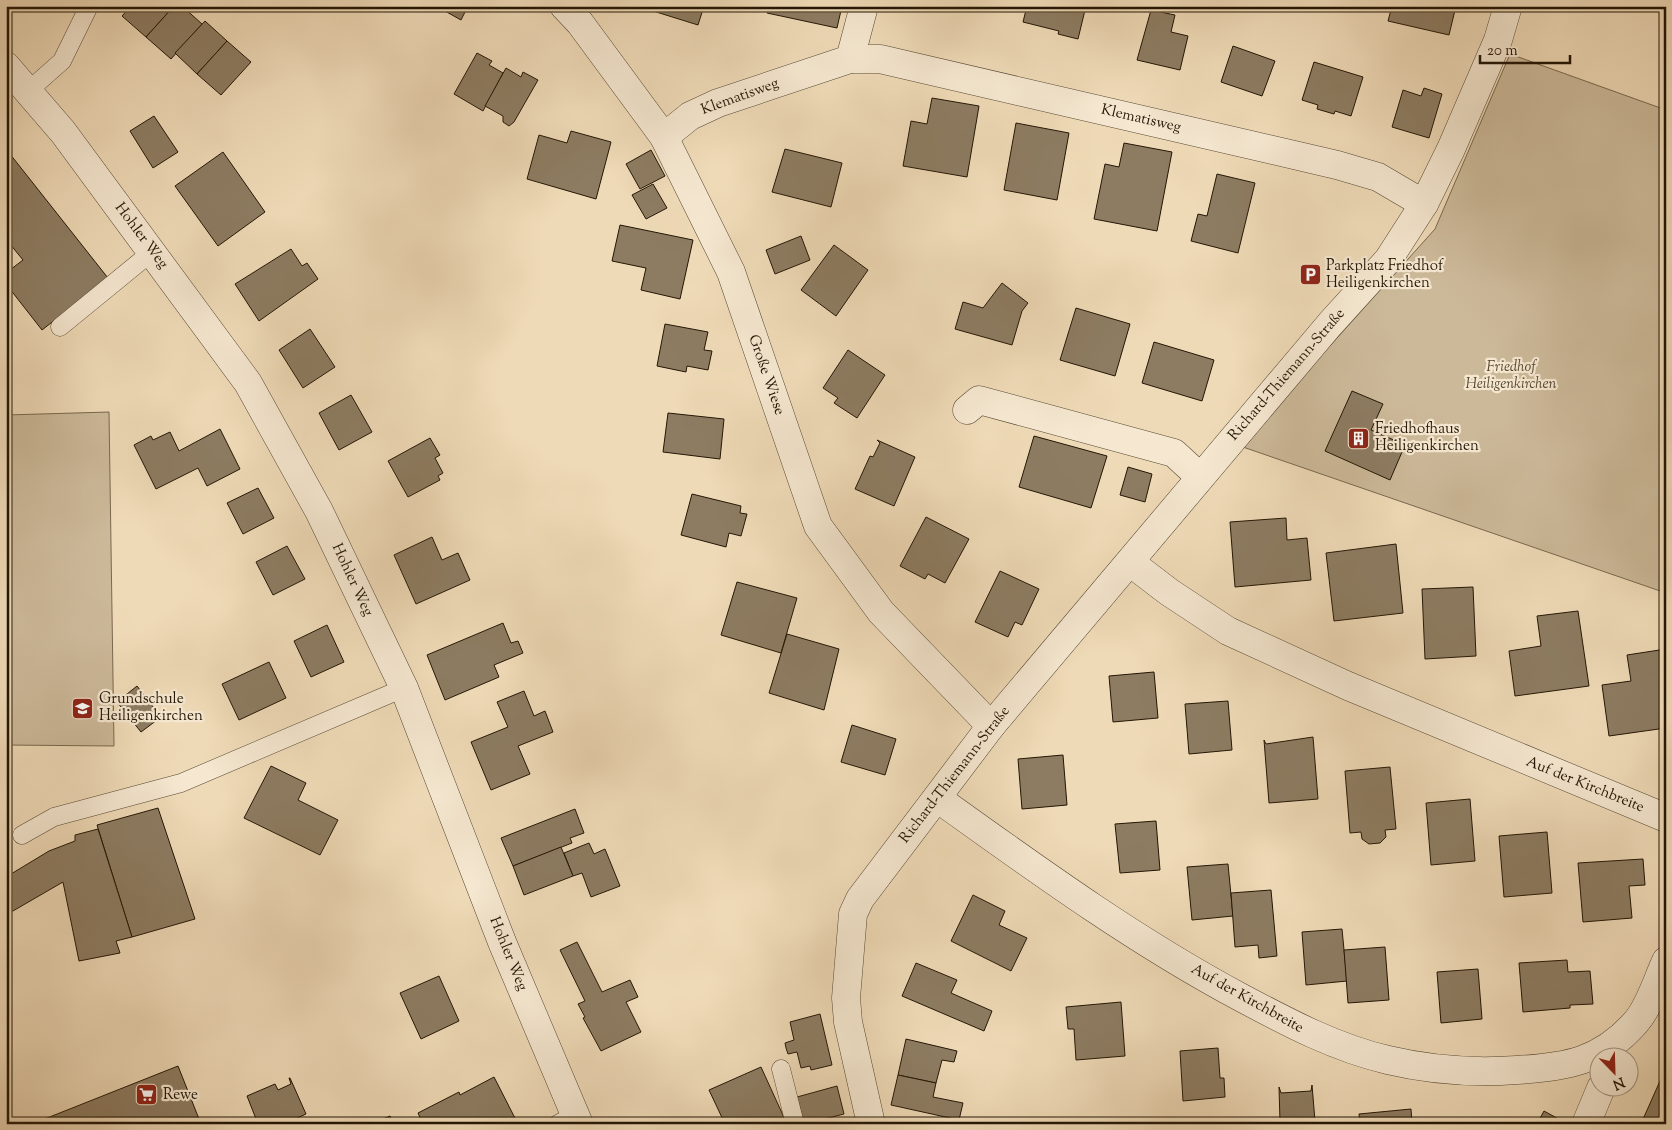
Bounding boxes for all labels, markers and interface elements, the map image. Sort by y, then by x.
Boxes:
scale bar [1480,32,1570,64]
text: 20 m [1487,41,1518,62]
street label: Klematisweg [698,73,782,121]
street label: Klematisweg [1099,100,1183,138]
street label: Hohler Weg [109,198,173,274]
place label: Parkplatz Friedhof Heiligenkirchen [1326,256,1444,294]
parking icon: Parkplatz Friedhof Heiligenkirchen [1298,263,1322,287]
street label: Richard-Thiemann-Straße [1224,304,1350,446]
street label: Große Wiese [742,332,790,418]
park label: Friedhof Heiligenkirchen [1466,357,1557,395]
place label: Friedhofhaus Heiligenkirchen [1375,419,1479,457]
building icon: Friedhofhaus Heiligenkirchen [1347,426,1371,450]
street label: Hohler Weg [326,540,378,620]
place label: Grundschule Heiligenkirchen [99,689,203,727]
school or university icon: Grundschule Heiligenkirchen [71,696,95,720]
street label: Richard-Thiemann-Straße [895,702,1015,848]
street label: Auf der Kirchbreite [1523,752,1647,818]
street label: Hohler Weg [484,914,532,994]
street label: Auf der Kirchbreite [1187,959,1307,1039]
north arrow [1590,1048,1640,1098]
text: N [1609,1071,1627,1094]
supermarket icon: Rewe [135,1083,159,1107]
place label: Rewe [163,1085,198,1106]

